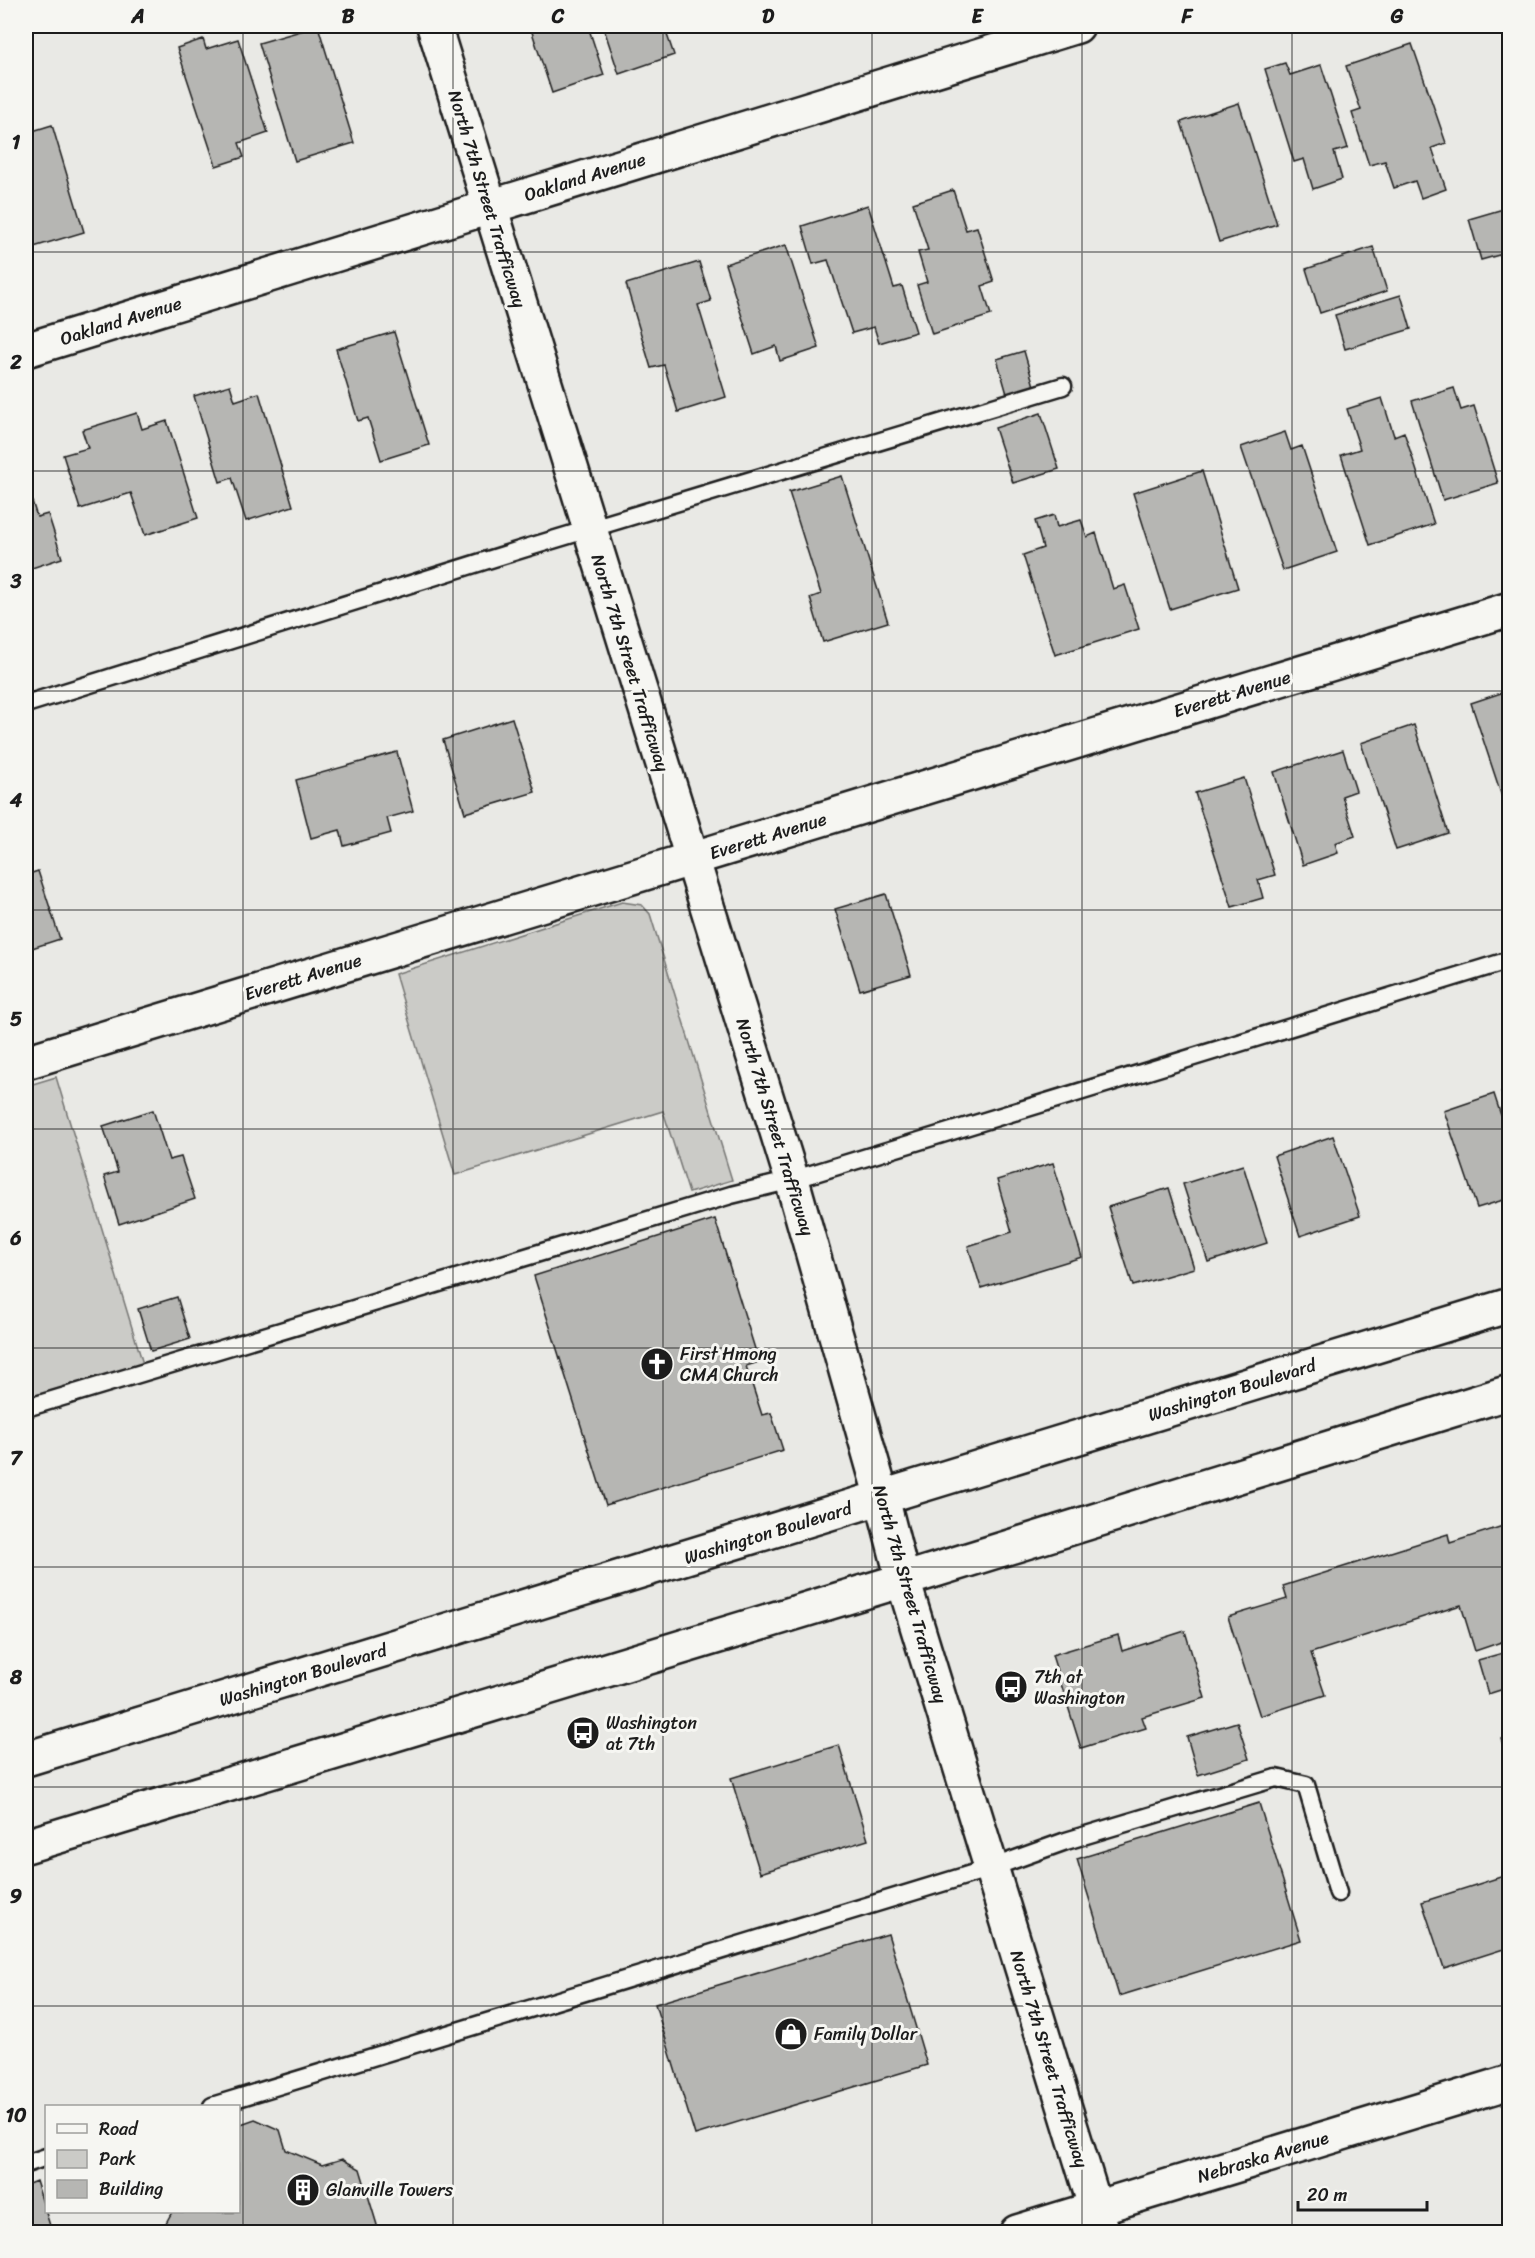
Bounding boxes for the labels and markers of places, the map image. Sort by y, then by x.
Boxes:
place label: First Hmong CMA Church [680,1338,779,1391]
church icon: First Hmong CMA Church [639,1346,675,1382]
place label: 7th at Washington [1034,1661,1125,1714]
bus stop icon: 7th at Washington [993,1669,1029,1705]
place label: Washington at 7th [606,1707,697,1760]
bus stop icon: Washington at 7th [565,1715,601,1751]
shop icon: Family Dollar [773,2016,809,2052]
place label: Family Dollar [814,2018,919,2050]
building icon: Glanville Towers [285,2172,321,2208]
place label: Glanville Towers [326,2174,454,2206]

